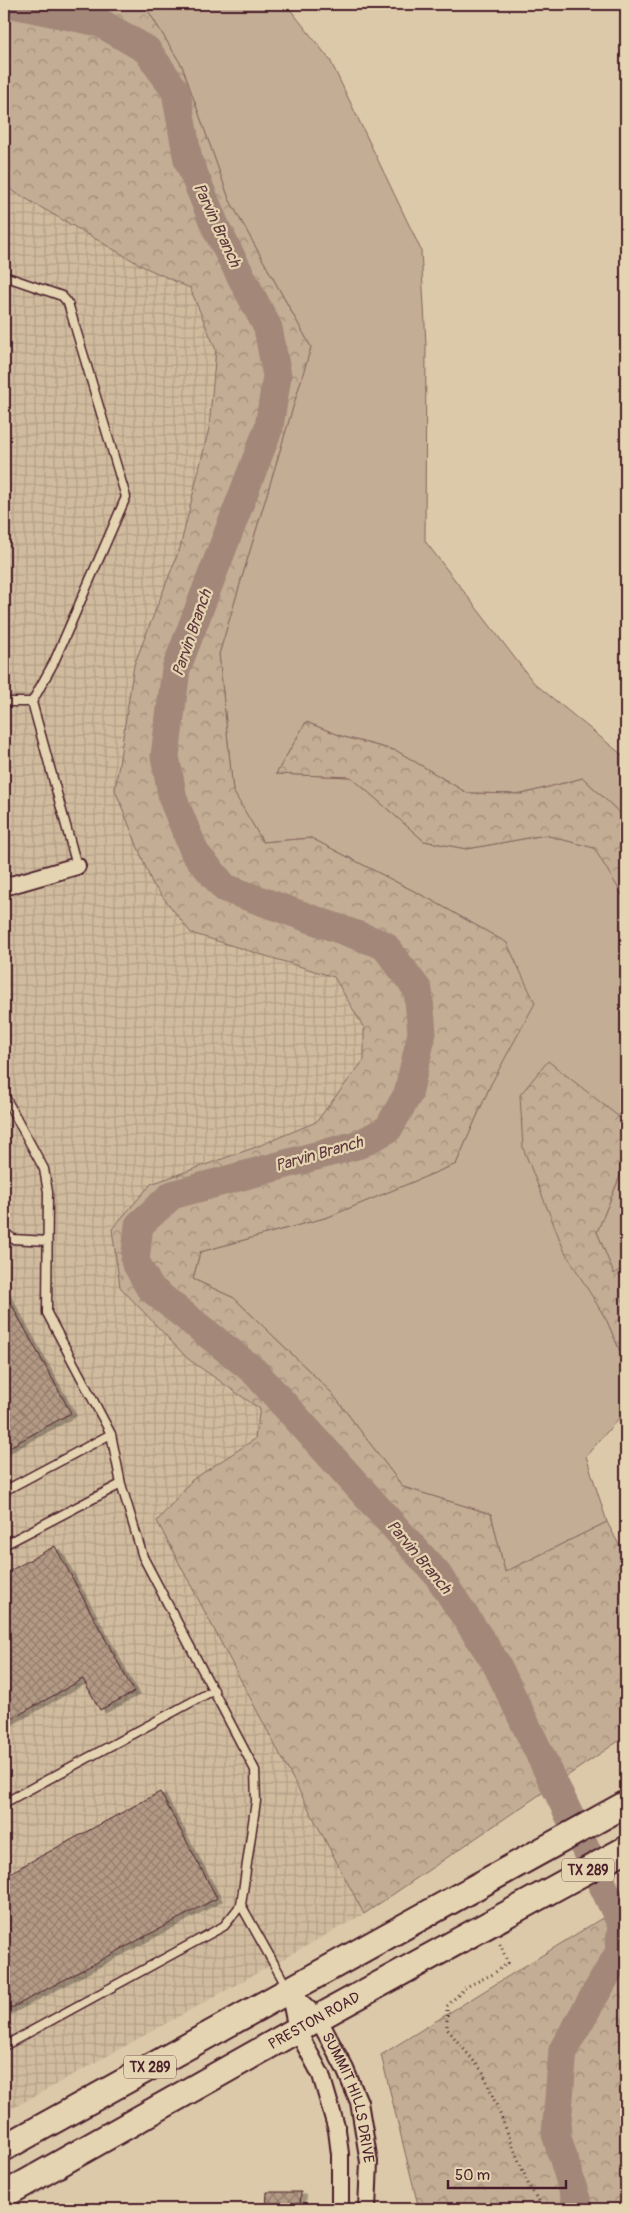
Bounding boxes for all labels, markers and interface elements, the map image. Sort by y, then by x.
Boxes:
water label: Parvin Branch [189,180,246,271]
water label: Parvin Branch [168,586,217,679]
water label: Parvin Branch [273,1132,367,1176]
water label: Parvin Branch [382,1516,457,1599]
road number: TX 289 [562,1858,614,1882]
street label: PRESTON ROAD [265,1987,363,2054]
street label: SUMMIT HILLS DRIVE [318,2029,379,2165]
road number: TX 289 [124,2056,176,2078]
scale bar [448,2158,565,2190]
text: 50 m [455,2166,490,2185]

